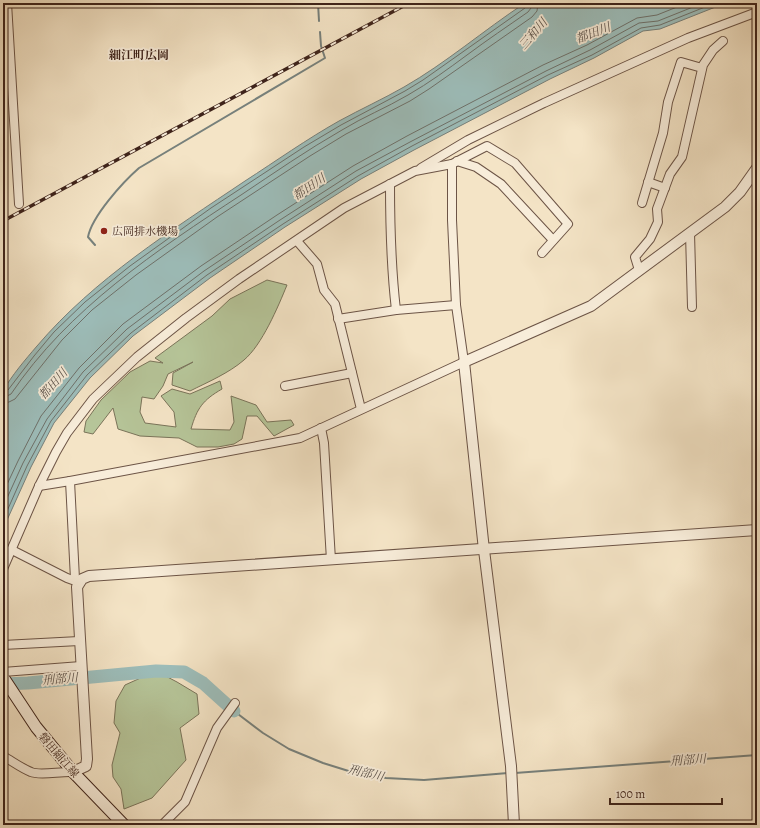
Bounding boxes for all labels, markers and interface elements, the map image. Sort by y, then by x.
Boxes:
water label: 三和川 [515,14,552,53]
water label: 都田川 [573,18,615,47]
district label: 細江町広岡 [109,47,169,63]
water label: 都田川 [290,169,330,204]
place label: 広岡排水機場 [112,224,178,239]
marker: 広岡排水機場 [99,226,109,236]
water label: 都田川 [35,364,72,403]
water label: 刑部川 [41,669,81,689]
street label: 磐田細江線 [35,730,82,781]
water label: 刑部川 [669,751,709,769]
water label: 刑部川 [347,761,387,785]
scale bar [610,780,722,806]
text: 100 m [616,786,645,802]

